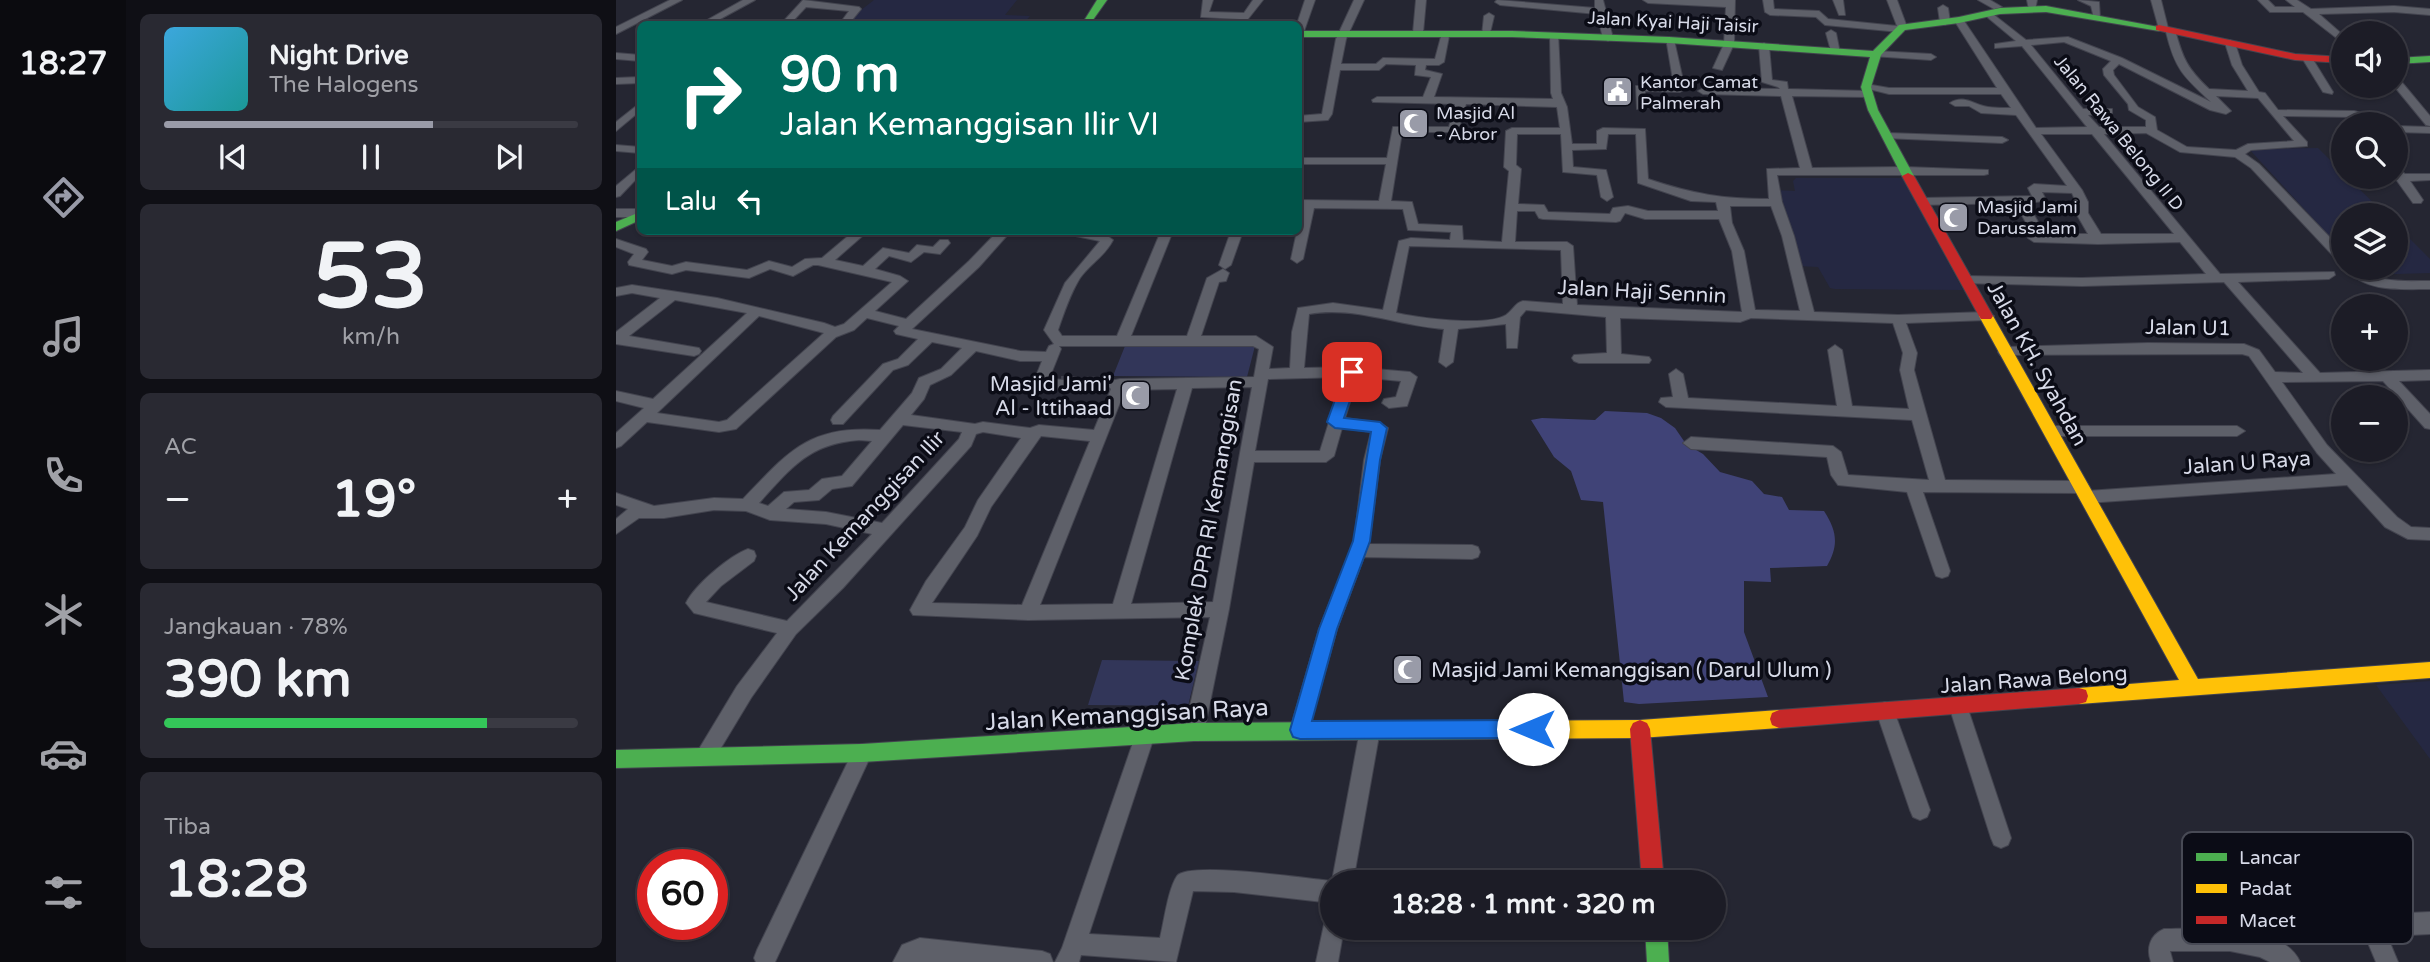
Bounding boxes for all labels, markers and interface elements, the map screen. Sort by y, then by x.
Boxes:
street label: Jalan Kyai Haji Taisir [1587,7,1759,37]
map controls [2331,21,2408,462]
button: sound [2331,21,2408,98]
text: Night Drive [269,40,409,71]
text: 18:27 [19,45,107,83]
text: 90 m [780,46,899,105]
icon: right [665,49,756,140]
street label: Jalan Rawa Belong II D [2049,51,2189,215]
text: The Halogens [269,71,418,99]
place label: Kantor Camat Palmerah [1640,71,1758,114]
public building icon: Kantor Camat Palmerah [1600,75,1634,109]
place label: Masjid Al - Abror [1436,102,1515,145]
text: Jalan Kemanggisan Ilir VI [780,106,1159,144]
mosque icon: Masjid Al - Abror [1396,106,1430,140]
button: search [2331,112,2408,189]
icon: previous [214,138,252,176]
icon: pause [352,138,390,176]
icon: next [490,138,528,176]
icon: directions [39,173,88,222]
icon: left [731,182,769,220]
text: Lalu [665,186,717,217]
place label: Masjid Jami Darussalam [1977,196,2078,239]
mosque icon: Masjid Jami Darussalam [1937,200,1971,234]
button: layers [2331,203,2408,280]
text: 53 [314,222,428,332]
street label: Jalan Haji Sennin [1557,275,1727,309]
street label: Jalan KH. Syahdan [1982,278,2092,450]
button: + [2331,294,2408,371]
icon: music [39,312,88,361]
street label: Jalan U1 [2145,315,2231,341]
text: km/h [342,323,400,351]
pin [1322,342,1382,402]
icon: arrive [1333,353,1371,391]
place label: Masjid Jami' Al - Ittihaad [990,372,1112,421]
street label: Komplek DPR RI Kemanggisan [1170,377,1248,683]
mosque icon: Masjid Jami' Al - Ittihaad [1118,379,1152,413]
button: − [2331,385,2408,462]
street label: Jalan Kemanggisan Ilir [780,426,950,606]
text: AC [164,433,197,461]
street label: Jalan U Raya [2182,446,2312,480]
icon: phone [39,451,88,500]
text: 19° [331,468,416,531]
text: − [164,477,191,523]
text: + [557,477,578,523]
icon: climate [39,590,88,639]
text: Jangkauan · 78% [164,613,348,641]
text: 390 km [164,648,352,711]
mosque icon: Masjid Jami Kemanggisan ( Darul Ulum ) [1391,653,1425,687]
place label: Masjid Jami Kemanggisan ( Darul Ulum ) [1431,658,1832,683]
street label: Jalan Rawa Belong [1940,661,2128,699]
position arrow [1496,692,1570,766]
street label: Jalan Kemanggisan Raya [985,693,1269,737]
icon: car [39,729,88,778]
text: Tiba [164,813,211,841]
legend [2182,832,2413,944]
text: Lancar [2239,847,2301,869]
text: 18:28 [164,848,308,911]
speed limit sign: 60 [637,849,728,940]
icon: filters [39,868,88,917]
text: Padat [2239,878,2292,900]
text: 18:28 · 1 mnt · 320 m [1391,889,1655,920]
text: Macet [2239,910,2296,932]

